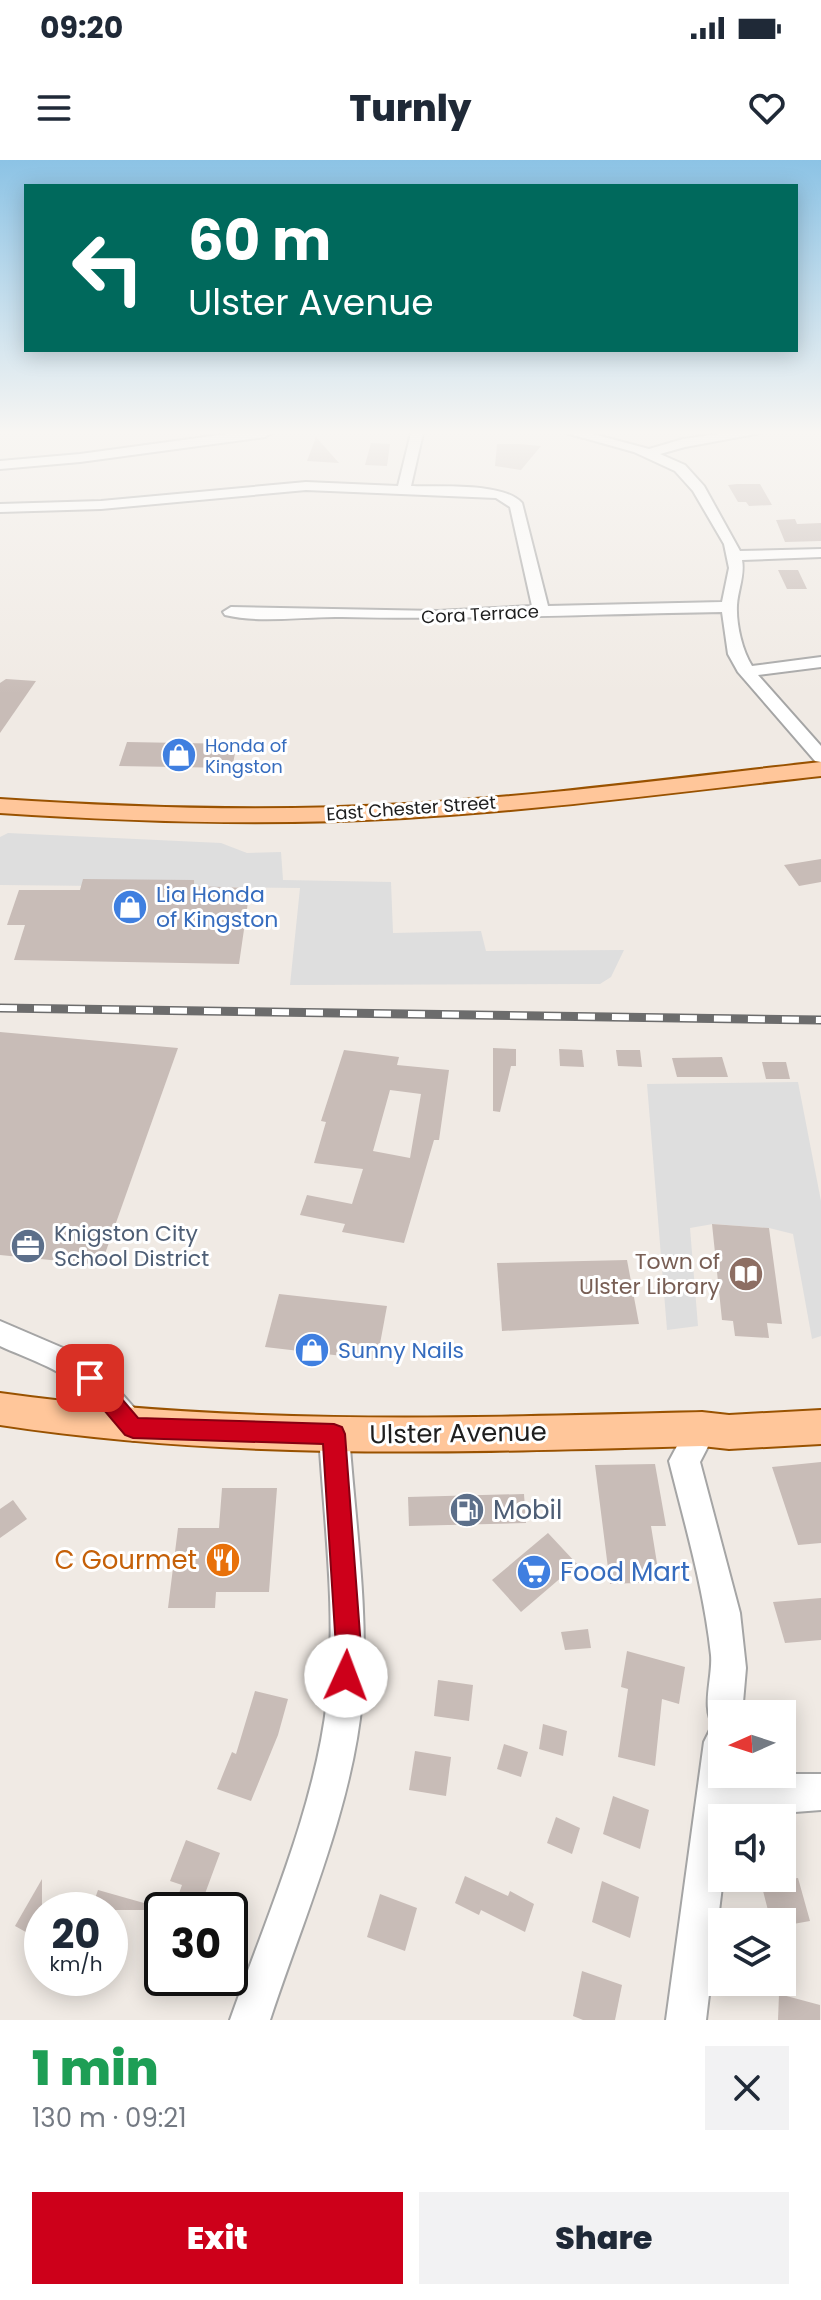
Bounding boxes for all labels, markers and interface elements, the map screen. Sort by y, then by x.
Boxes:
text: 09:20 [40,6,123,49]
text: Turnly [350,83,471,134]
icon: menu [32,86,76,130]
icon: heart [745,86,789,130]
text: 60 m [188,201,331,280]
icon: left [56,216,160,320]
text: Ulster Avenue [188,277,434,328]
street label: Cora Terrace [421,598,539,630]
place label: Honda of Kingston [205,733,287,779]
shop icon: Honda of Kingston [160,736,198,774]
street label: East Chester Street [325,790,497,826]
place label: Lia Honda of Kingston [156,879,278,935]
shop icon: Lia Honda of Kingston [111,888,149,926]
place label: Knigston City School District [54,1218,209,1274]
office icon: Knigston City School District [9,1227,47,1265]
place label: Town of Ulster Library [579,1246,721,1302]
library icon: Town of Ulster Library [727,1255,765,1293]
shop icon: Sunny Nails [293,1331,331,1369]
place label: Sunny Nails [338,1335,464,1366]
pin [56,1344,124,1412]
icon: arrive [68,1356,112,1400]
street label: Ulster Avenue [369,1413,547,1453]
fuel station icon: Mobil [448,1491,486,1529]
place label: Mobil [493,1492,562,1528]
restaurant icon: C Gourmet [204,1541,242,1579]
place label: C Gourmet [54,1542,197,1578]
supermarket icon: Food Mart [515,1553,553,1591]
place label: Food Mart [560,1554,690,1590]
position arrow [304,1634,388,1718]
north arrow [708,1700,796,1788]
map controls [708,1700,796,1996]
button: sound [708,1804,796,1892]
speed limit sign: 30 [144,1892,248,1996]
text: 20 [52,1906,100,1962]
button: layers [708,1908,796,1996]
text: km/h [49,1950,103,1978]
text: 1 min [32,2035,159,2102]
button: close [705,2046,789,2130]
text: 130 m · 09:21 [32,2100,187,2136]
button: Exit [32,2192,403,2284]
button: Share [419,2192,789,2284]

